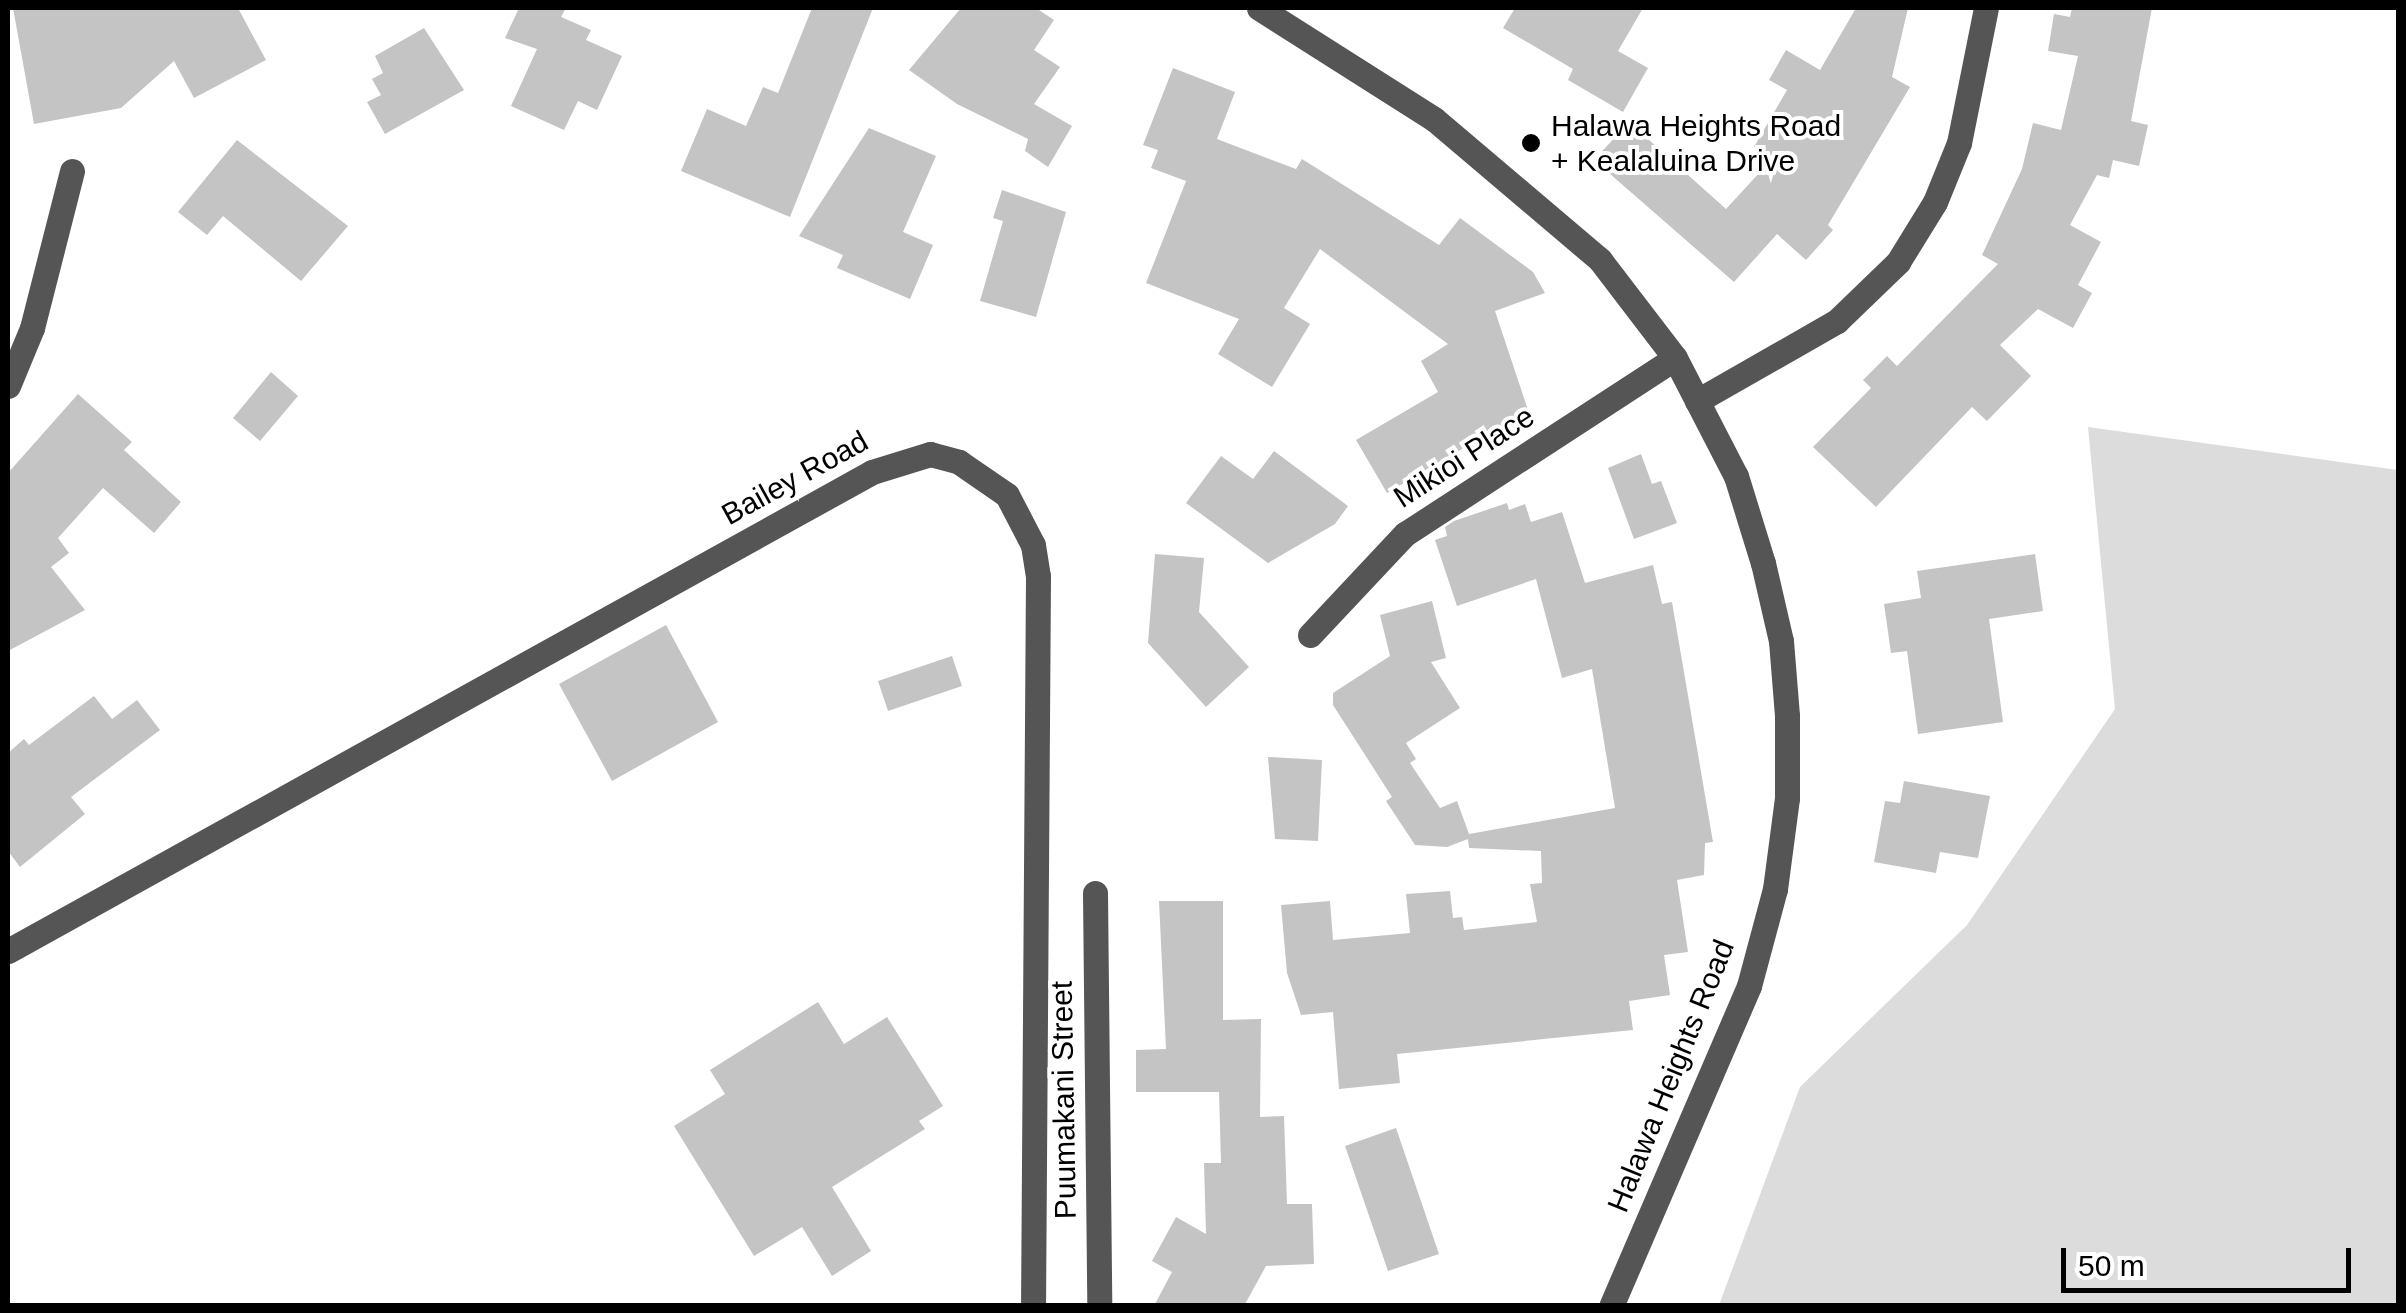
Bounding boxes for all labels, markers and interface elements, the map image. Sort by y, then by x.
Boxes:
place label: Halawa Heights Road + Kealaluina Drive [1551,108,1841,178]
marker: Halawa Heights Road + Kealaluina Drive [1520,132,1542,154]
street label: Mikioi Place [1387,398,1541,516]
street label: Bailey Road [716,423,874,533]
street label: Halawa Heights Road [1600,935,1742,1217]
street label: Puumakani Street [1044,980,1084,1220]
scale bar [2066,1228,2356,1290]
text: 50 m [2078,1249,2145,1282]

